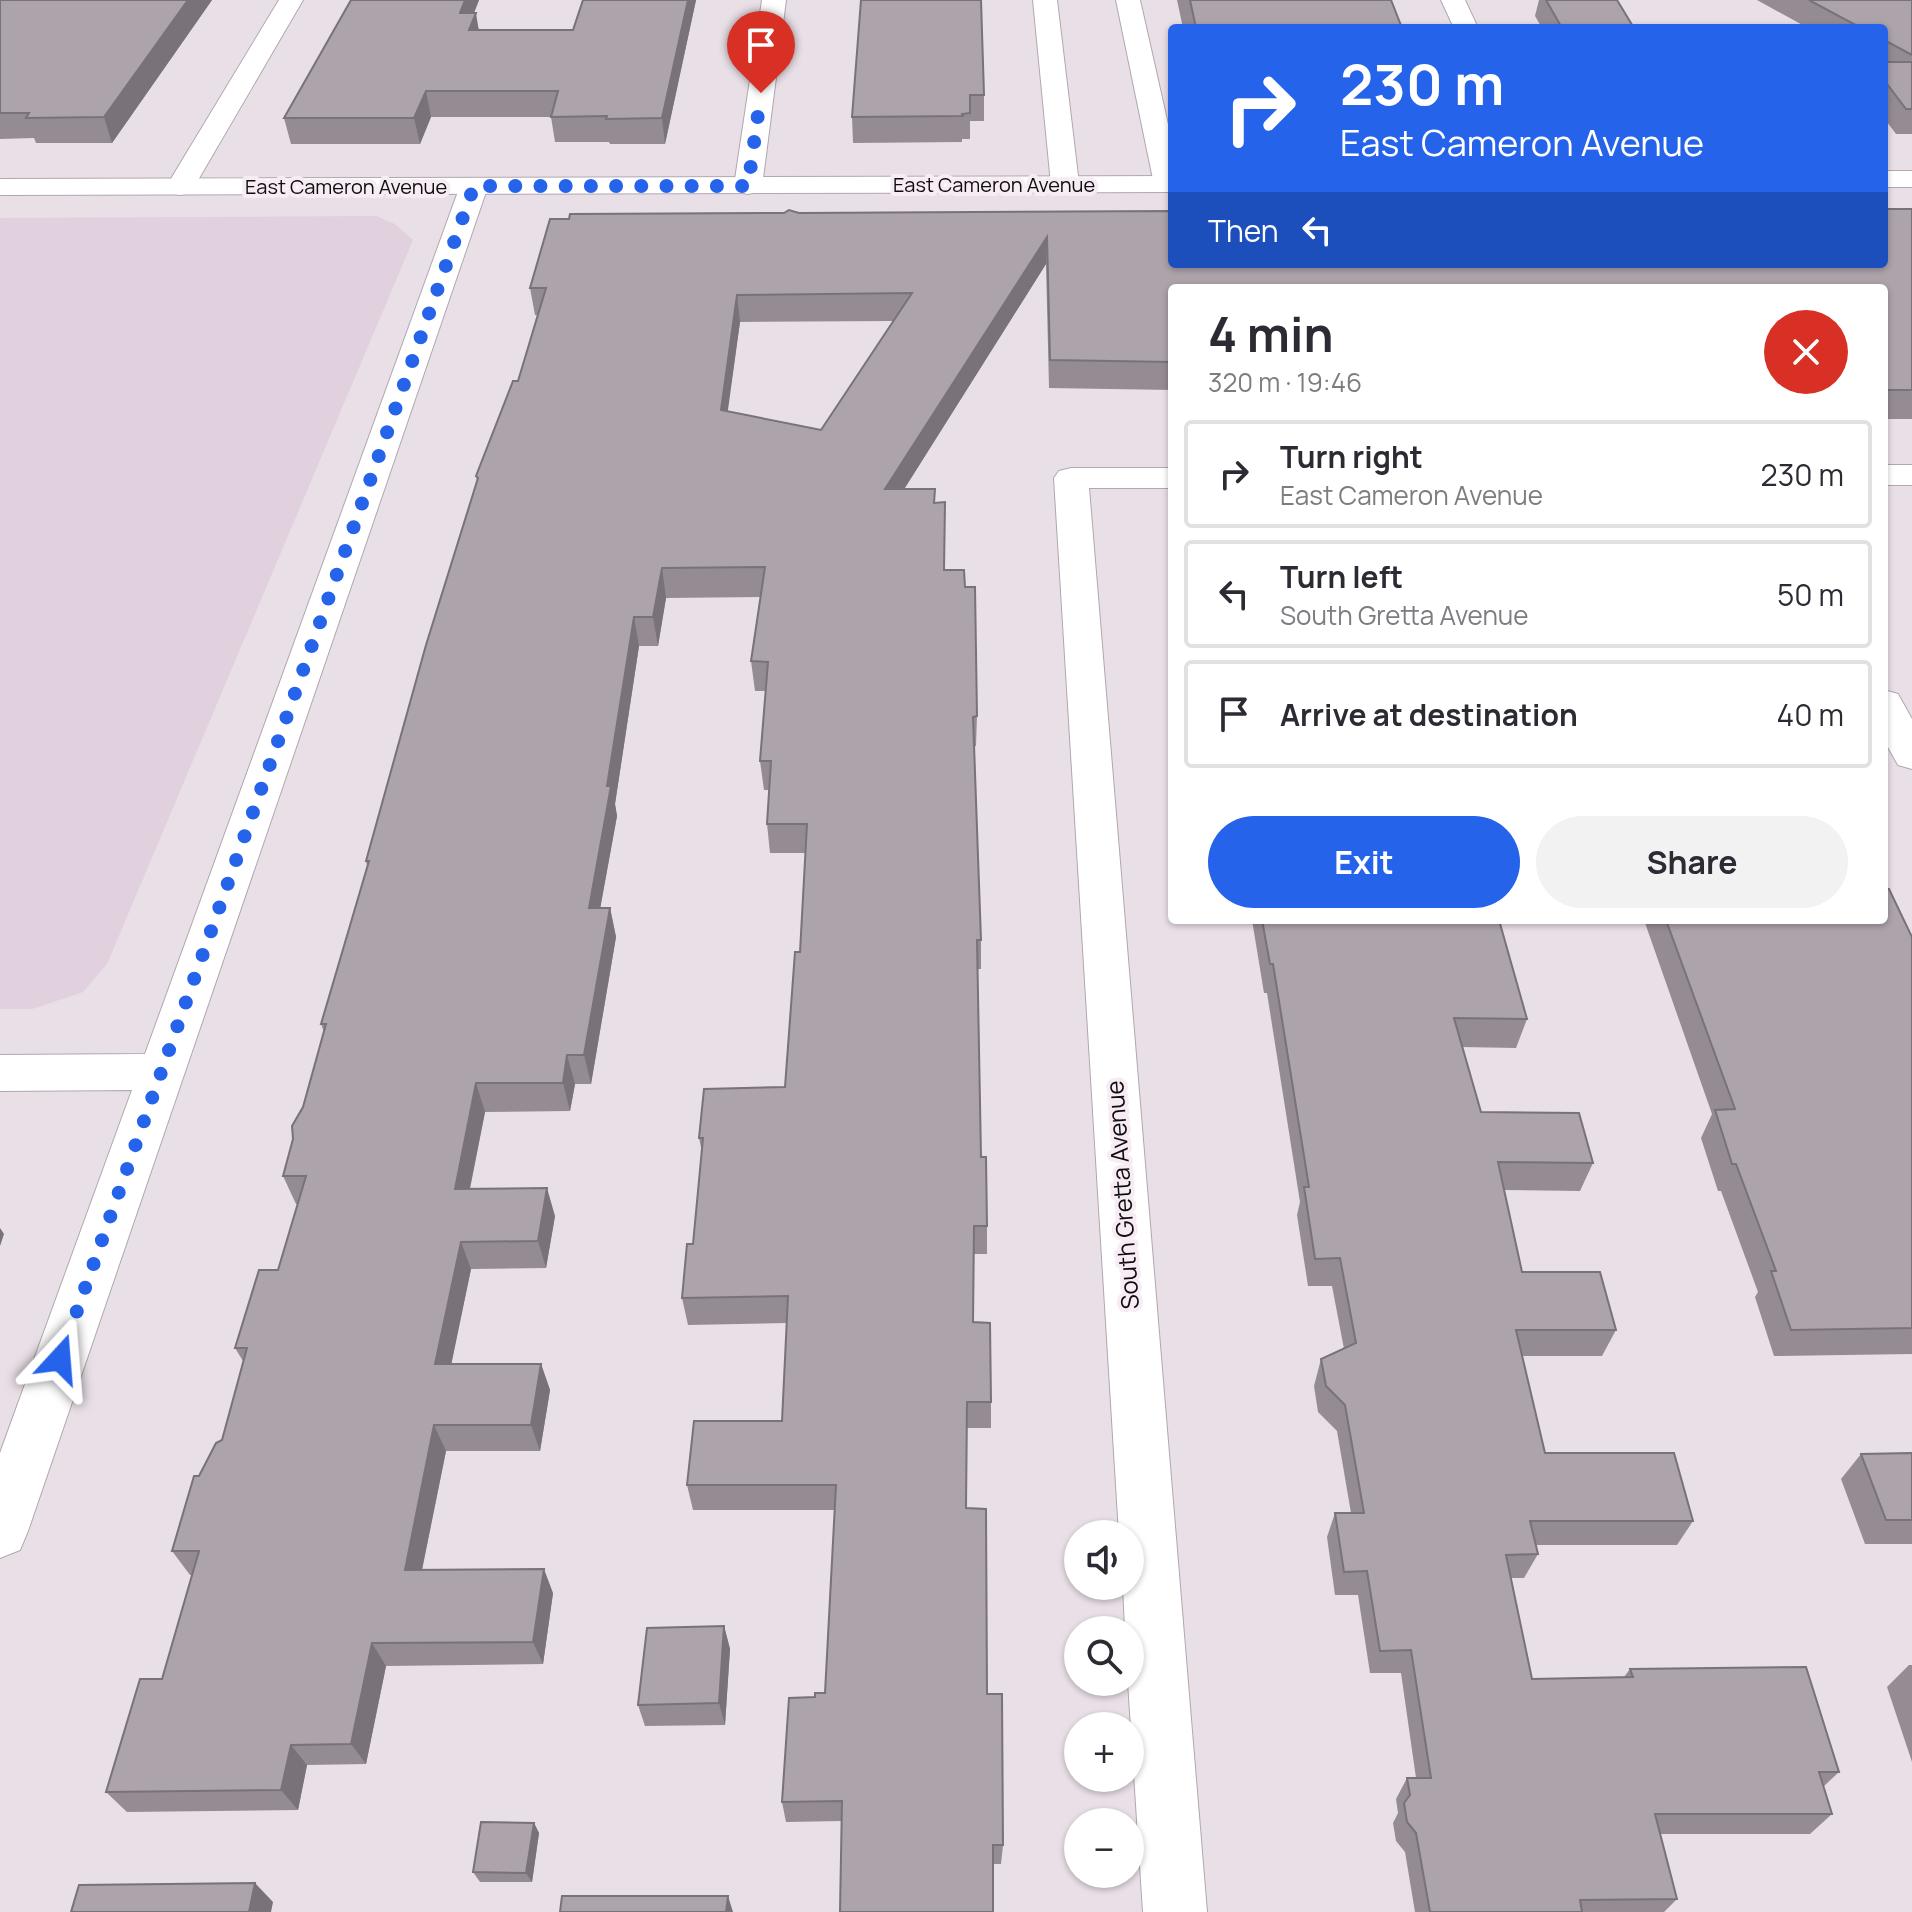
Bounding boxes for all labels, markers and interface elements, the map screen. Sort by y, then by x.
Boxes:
pin [727,11,795,93]
icon: arrive [739,23,783,67]
text: 230 m [1340,45,1504,122]
icon: right [1208,56,1312,160]
text: East Cameron Avenue [1340,118,1704,167]
street label: East Cameron Avenue [893,171,1095,198]
street label: East Cameron Avenue [245,173,447,200]
icon: left [1295,208,1339,252]
text: Then [1208,210,1279,251]
text: 4 min [1208,301,1333,366]
button: close [1764,310,1848,394]
text: 320 m · 19:46 [1208,364,1362,400]
text: Turn right [1280,436,1423,477]
icon: right [1212,452,1256,496]
text: 230 m [1761,454,1844,495]
text: East Cameron Avenue [1280,477,1543,513]
text: Turn left [1280,556,1403,597]
icon: left [1212,572,1256,616]
text: 50 m [1777,574,1844,615]
text: South Gretta Avenue [1280,597,1528,633]
icon: arrive [1212,692,1256,736]
text: Arrive at destination [1280,694,1578,735]
text: 40 m [1777,694,1844,735]
button: Exit [1208,816,1520,908]
button: Share [1536,816,1848,908]
street label: South Gretta Avenue [1097,1080,1146,1311]
position arrow [18,1317,102,1401]
map controls [1064,1520,1144,1888]
button: sound [1064,1520,1144,1600]
button: search [1064,1616,1144,1696]
button: + [1064,1712,1144,1792]
button: − [1064,1808,1144,1888]

